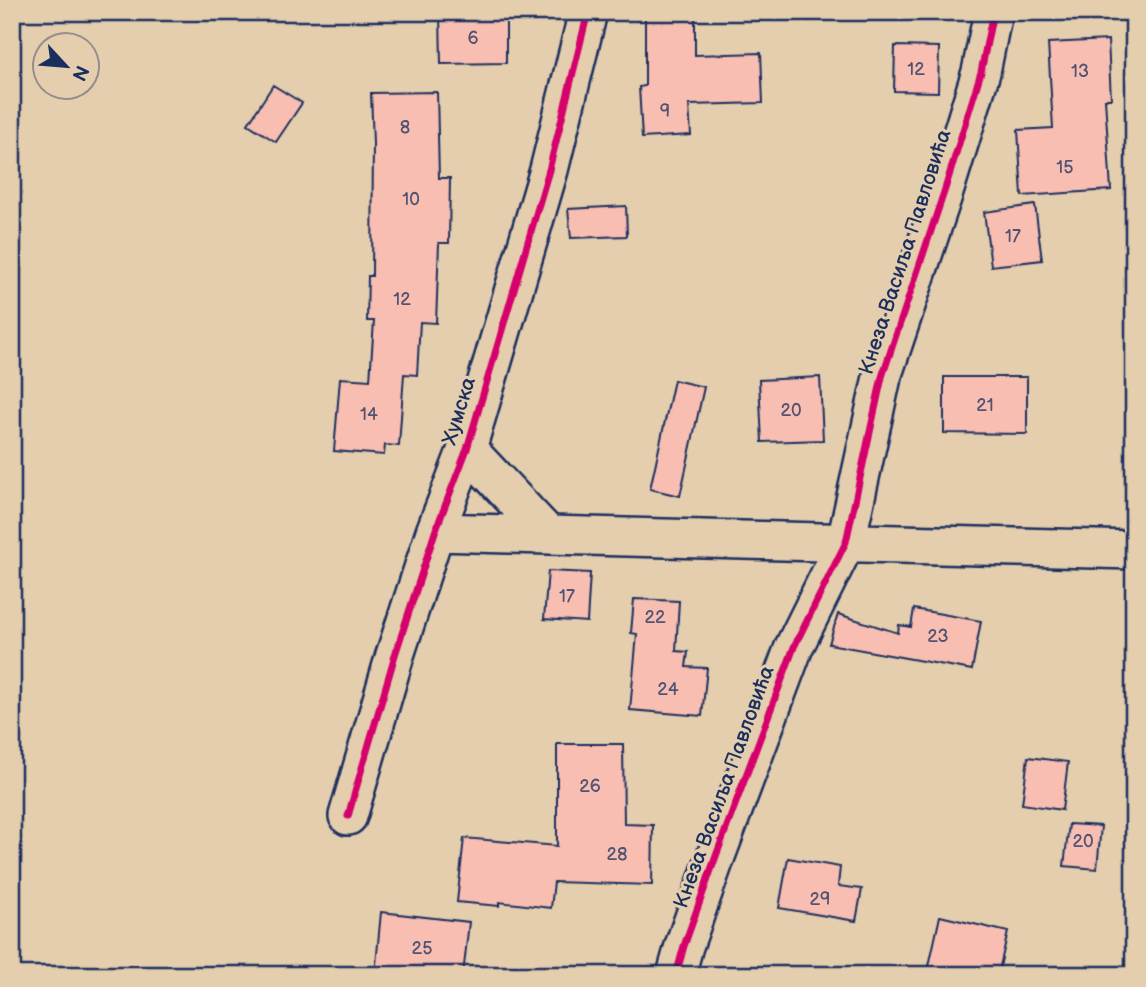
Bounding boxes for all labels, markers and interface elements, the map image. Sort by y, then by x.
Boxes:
house number: 6 [468,28,479,49]
north arrow [32,32,102,102]
house number: 12 [907,59,925,80]
text: N [66,61,93,84]
house number: 13 [1071,61,1089,82]
house number: 9 [660,101,670,122]
house number: 8 [400,117,410,138]
street label: Кнеза Васиља Павловића [854,126,957,378]
house number: 15 [1056,157,1074,178]
house number: 10 [402,189,420,210]
house number: 17 [1005,226,1021,247]
house number: 12 [393,289,411,310]
street label: Хумска [437,373,481,448]
house number: 21 [976,395,994,416]
house number: 20 [780,400,802,421]
house number: 14 [360,404,378,425]
house number: 17 [559,586,575,607]
house number: 22 [644,607,666,628]
house number: 23 [927,626,949,647]
street label: Кнеза Васиља Павловића [668,662,780,912]
house number: 24 [657,679,679,700]
house number: 26 [579,776,601,797]
house number: 20 [1072,831,1094,852]
house number: 28 [606,844,628,865]
house number: 29 [809,889,831,910]
house number: 25 [412,938,432,959]

